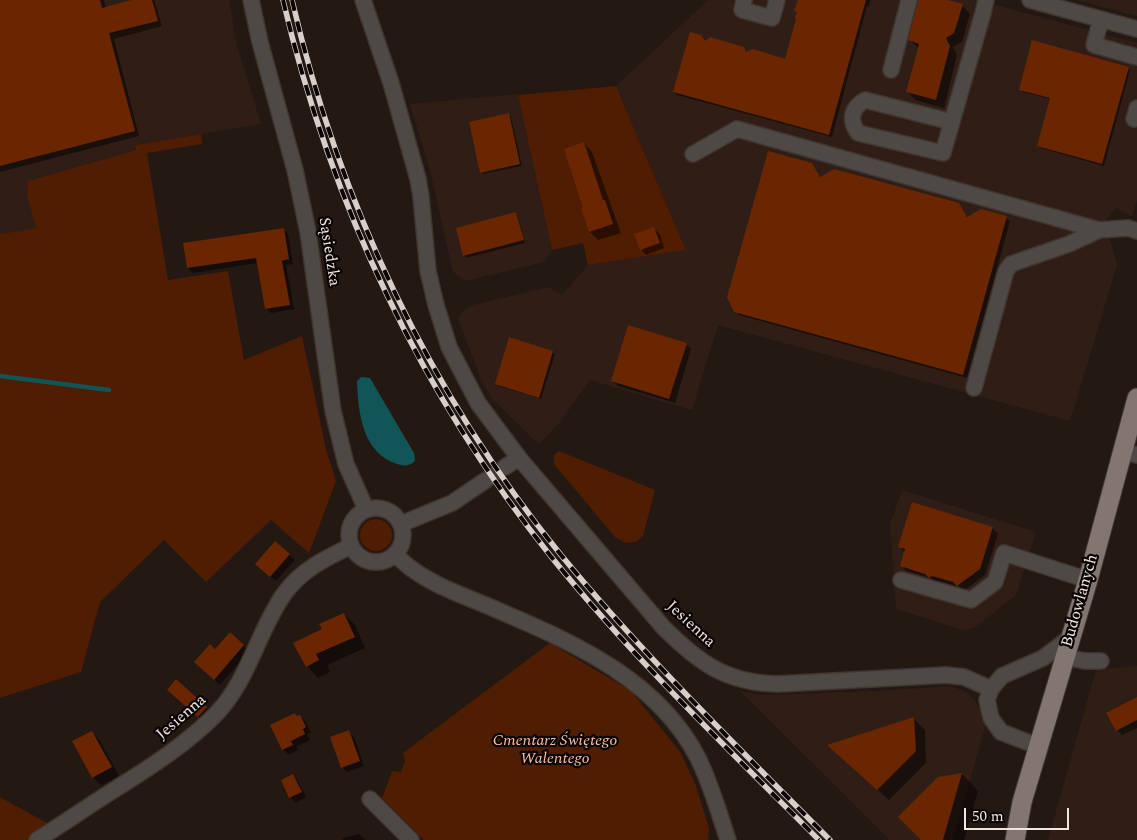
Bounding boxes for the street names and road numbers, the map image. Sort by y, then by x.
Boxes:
street label: Sąsiedzka [313,216,343,288]
street label: Budowlanych [1059,552,1103,650]
street label: Jesienna [662,598,718,652]
street label: Jesienna [153,691,211,745]

